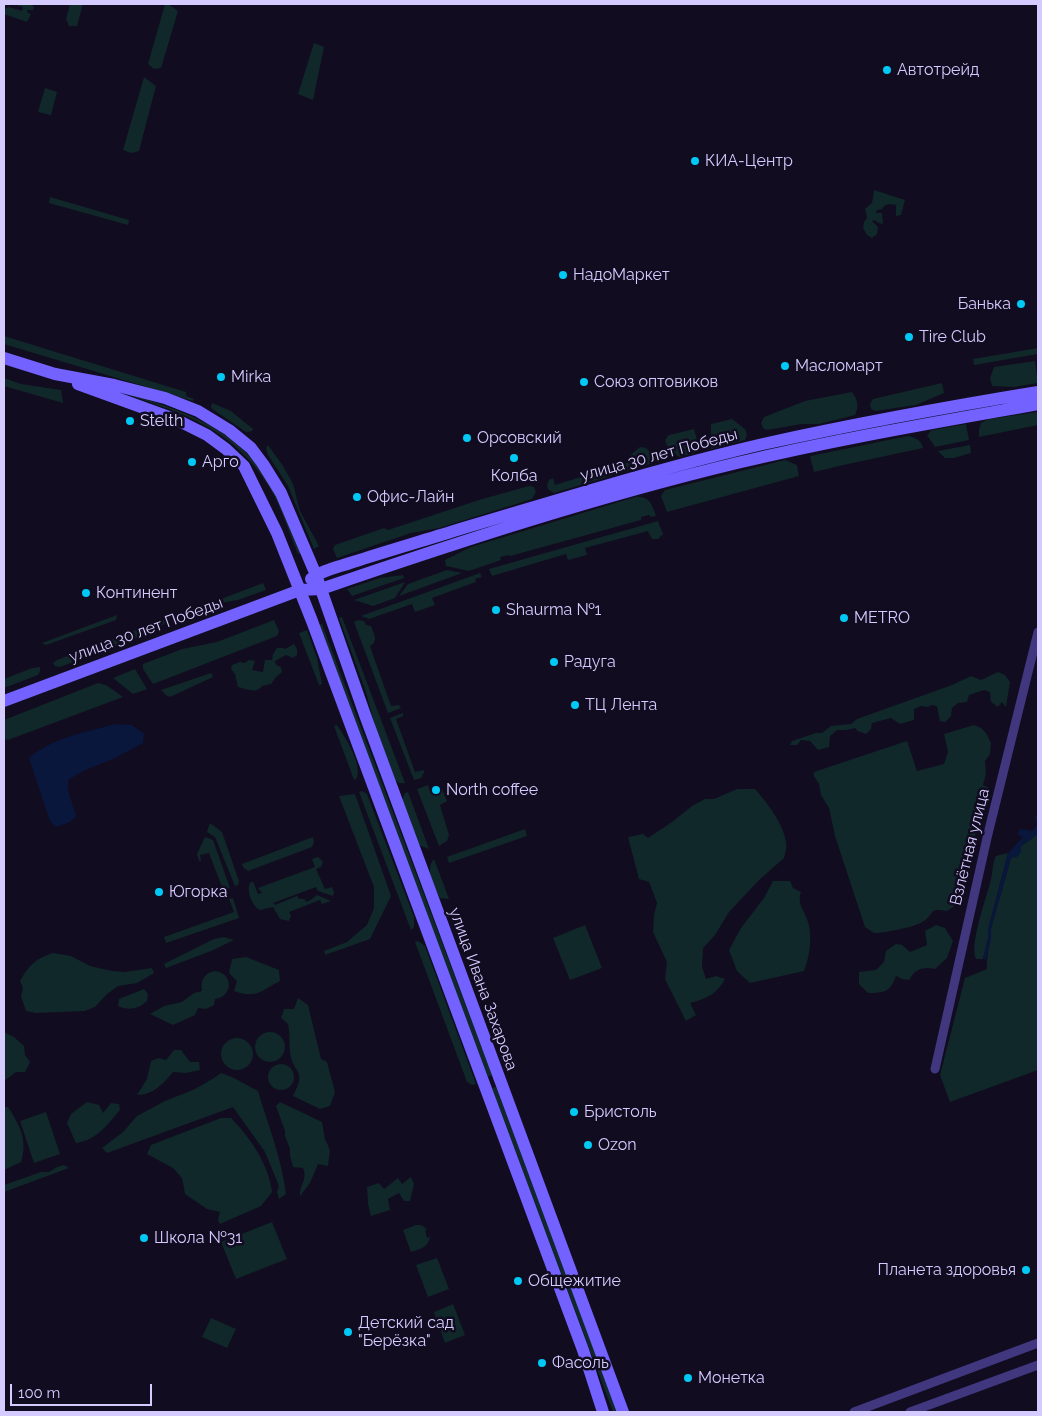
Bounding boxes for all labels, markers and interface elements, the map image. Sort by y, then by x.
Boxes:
place label: Автотрейд [897,60,979,80]
marker: Автотрейд [881,64,893,76]
place label: КИА-Центр [705,151,793,171]
marker: КИА-Центр [689,155,701,167]
place label: НадоМаркет [573,265,670,285]
marker: НадоМаркет [557,269,569,281]
place label: Банька [958,294,1011,314]
marker: Банька [1015,298,1027,310]
place label: Tire Club [919,327,986,347]
marker: Tire Club [903,331,915,343]
place label: Масломарт [795,356,883,376]
marker: Масломарт [779,360,791,372]
place label: Mirka [231,367,271,387]
marker: Mirka [215,371,227,383]
place label: Союз оптовиков [594,372,718,392]
marker: Союз оптовиков [578,376,590,388]
place label: Stelth [140,411,183,431]
marker: Stelth [124,415,136,427]
street label: улица 30 лет Победы [578,425,740,485]
place label: Орсовский [477,428,562,448]
marker: Орсовский [461,432,473,444]
place label: Арго [202,452,239,472]
marker: Колба [508,452,520,464]
marker: Арго [186,456,198,468]
place label: Колба [491,466,537,486]
place label: Офис-Лайн [367,487,454,507]
marker: Офис-Лайн [351,491,363,503]
place label: Континент [96,583,177,603]
marker: Континент [80,587,92,599]
street label: улица 30 лет Победы [67,593,225,667]
place label: Shaurma №1 [506,600,601,620]
marker: Shaurma №1 [490,604,502,616]
place label: METRO [854,608,910,628]
marker: METRO [838,612,850,624]
place label: Радуга [564,652,616,672]
marker: Радуга [548,656,560,668]
place label: ТЦ Лента [585,695,657,715]
marker: ТЦ Лента [569,699,581,711]
place label: North coffee [446,780,538,800]
marker: North coffee [430,784,442,796]
street label: Взлётная улица [946,787,994,907]
place label: Югорка [169,882,228,902]
marker: Югорка [153,886,165,898]
street label: улица Ивана Захарова [445,905,521,1073]
place label: Бристоль [584,1102,657,1122]
marker: Бристоль [568,1106,580,1118]
place label: Ozon [598,1135,637,1155]
marker: Ozon [582,1139,594,1151]
place label: Школа №31 [154,1228,242,1248]
marker: Школа №31 [138,1232,150,1244]
place label: Планета здоровья [877,1260,1016,1280]
marker: Планета здоровья [1020,1264,1032,1276]
place label: Общежитие [528,1271,621,1291]
marker: Общежитие [512,1275,524,1287]
place label: Детский сад "Берёзка" [358,1313,454,1351]
marker: Детский сад "Берёзка" [342,1326,354,1338]
place label: Фасоль [552,1353,609,1373]
marker: Фасоль [536,1357,548,1369]
place label: Монетка [698,1368,765,1388]
marker: Монетка [682,1372,694,1384]
scale bar [12,1374,155,1406]
text: 100 m [18,1384,60,1402]

